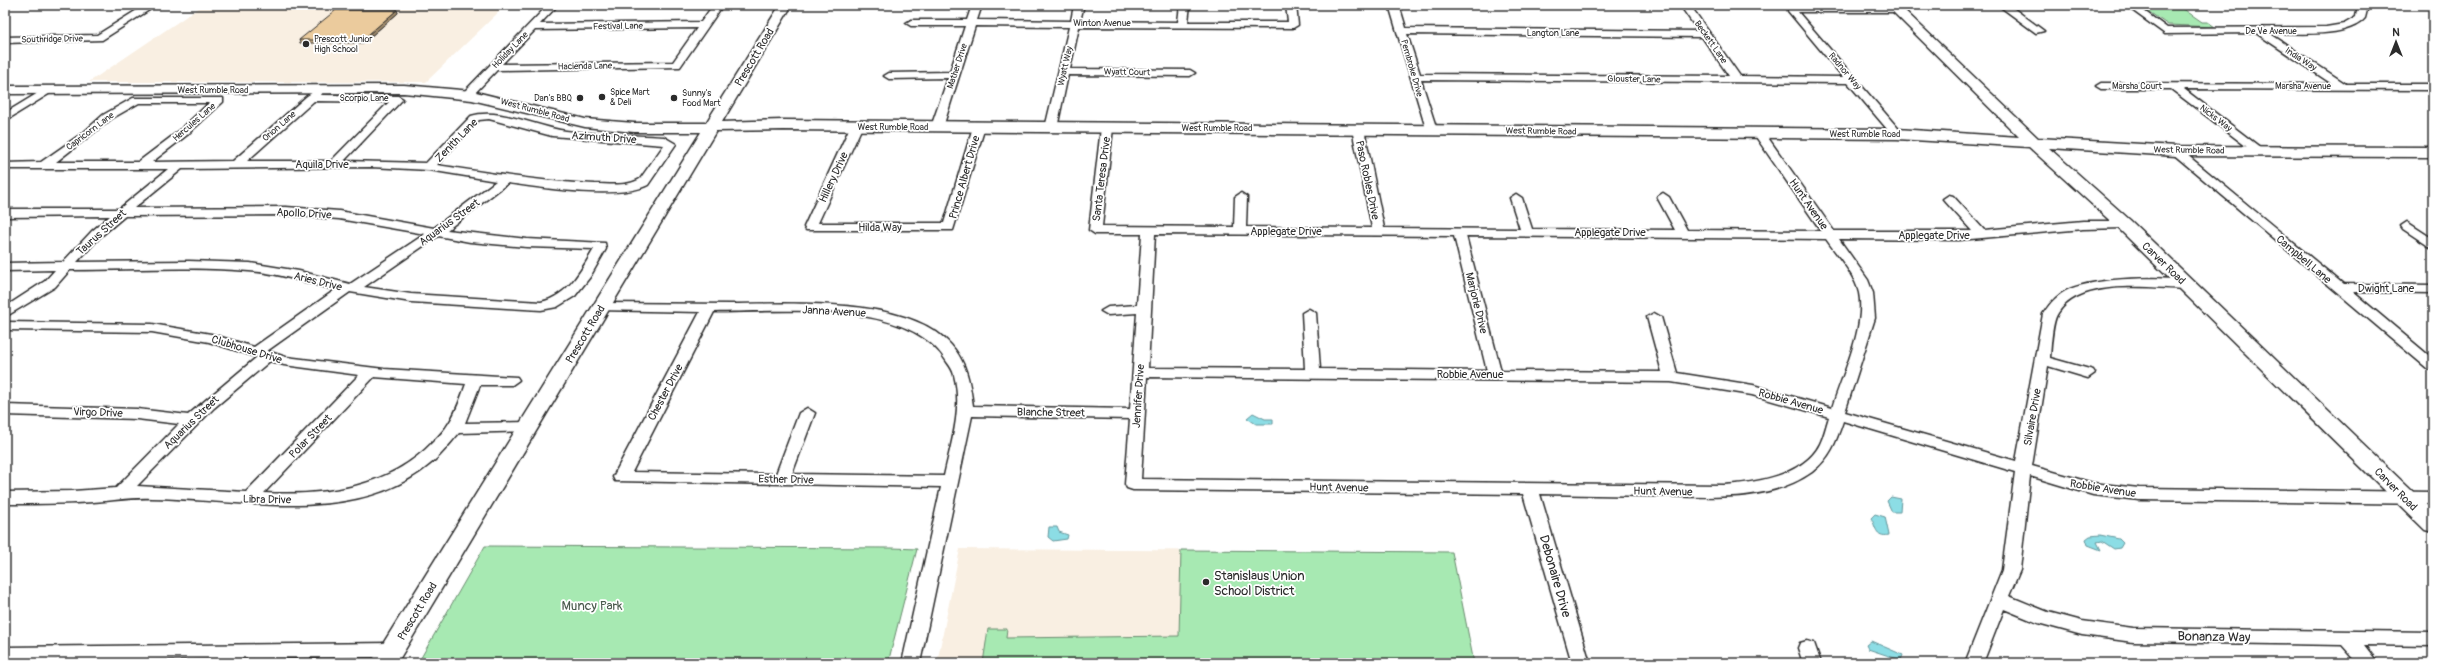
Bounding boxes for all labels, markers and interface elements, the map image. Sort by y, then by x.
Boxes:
street label: Winton Avenue [1073,18,1131,29]
street label: Beckett Lane [1692,19,1730,66]
street label: Festival Lane [593,21,644,32]
north arrow [2376,22,2416,62]
street label: Prescott Road [732,26,777,89]
street label: De Ve Avenue [2245,26,2297,37]
text: N [2392,26,2400,39]
street label: Langton Lane [1527,28,1580,39]
street label: Holiday Lane [490,29,531,71]
street label: Southridge Drive [21,33,84,46]
place label: Prescott Junior High School [314,34,373,55]
street label: Pembroke Drive [1398,38,1425,99]
marker: Prescott Junior High School [301,39,311,49]
street label: Mather Drive [945,42,970,90]
street label: Wyatt Way [1056,45,1075,87]
street label: India Way [2283,45,2319,74]
street label: Radnor Way [1826,51,1863,92]
street label: Hacienda Lane [558,61,613,72]
street label: Wyatt Court [1104,67,1151,78]
street label: Glouster Lane [1607,74,1661,85]
street label: Marsha Court [2112,81,2162,92]
street label: Marsha Avenue [2275,81,2332,92]
street label: West Rumble Road [178,85,248,96]
place label: Spice Mart & Deli [610,87,650,108]
place label: Sunny's Food Mart [682,88,721,109]
marker: Spice Mart & Deli [597,92,607,102]
street label: Scorpio Lane [339,93,389,104]
place label: Dan's BBQ [534,93,572,104]
marker: Dan's BBQ [575,93,585,103]
marker: Sunny's Food Mart [669,93,679,103]
street label: West Rumble Road [499,96,570,125]
street label: Hercules Lane [171,100,218,144]
street label: Nicks Way [2197,103,2234,134]
street label: Orion Lane [260,108,299,144]
street label: Capricorn Lane [64,110,117,153]
street label: Zenith Lane [432,115,481,165]
street label: West Rumble Road [858,122,928,133]
street label: West Rumble Road [1182,123,1252,134]
street label: West Rumble Road [1506,125,1576,138]
street label: Azimuth Drive [571,129,638,146]
street label: West Rumble Road [1830,129,1900,140]
street label: Prince Albert Drive [946,133,983,220]
street label: Santa Teresa Drive [1090,135,1113,222]
street label: Paso Robles Drive [1353,139,1382,221]
street label: West Rumble Road [2154,144,2224,157]
street label: Hillery Drive [816,149,851,204]
street label: Aquila Drive [295,158,349,171]
street label: Hunt Avenue [1786,176,1831,233]
street label: Aquarius Street [417,196,482,249]
street label: Taurus Street [74,206,129,258]
street label: Apollo Drive [276,206,332,221]
street label: Hilda Way [858,221,902,234]
street label: Applegate Drive [1250,225,1322,238]
street label: Applegate Drive [1574,226,1646,239]
street label: Applegate Drive [1898,229,1970,242]
street label: Campbell Lane [2273,233,2334,287]
street label: Carver Road [2139,239,2188,287]
street label: Aries Drive [292,269,344,294]
street label: Marjorie Drive [1463,271,1491,336]
street label: Dwight Lane [2358,282,2415,295]
street label: Prescott Road [563,303,608,366]
street label: Janna Avenue [802,303,867,320]
street label: Clubhouse Drive [210,333,284,367]
street label: Chester Drive [645,361,686,423]
street label: Jennifer Drive [1130,363,1147,428]
street label: Robbie Avenue [1437,368,1504,381]
street label: Robbie Avenue [1757,386,1825,417]
street label: Silvaire Drive [2021,387,2044,447]
street label: Aquarius Street [161,392,222,452]
street label: Virgo Drive [73,405,124,420]
street label: Blanche Street [1017,405,1086,420]
street label: Polar Street [286,411,335,461]
street label: Carver Road [2371,465,2420,514]
street label: Esther Drive [758,473,814,486]
street label: Robbie Avenue [2069,477,2137,500]
street label: Hunt Avenue [1309,480,1369,495]
street label: Hunt Avenue [1633,484,1693,499]
street label: Libra Drive [243,493,292,506]
street label: Debonaire Drive [1536,533,1575,620]
place label: Stanislaus Union School District [1214,568,1305,599]
marker: Stanislaus Union School District [1201,577,1211,587]
street label: Prescott Road [395,580,440,643]
park label: Muncy Park [562,598,623,614]
street label: Bonanza Way [2177,628,2251,646]

